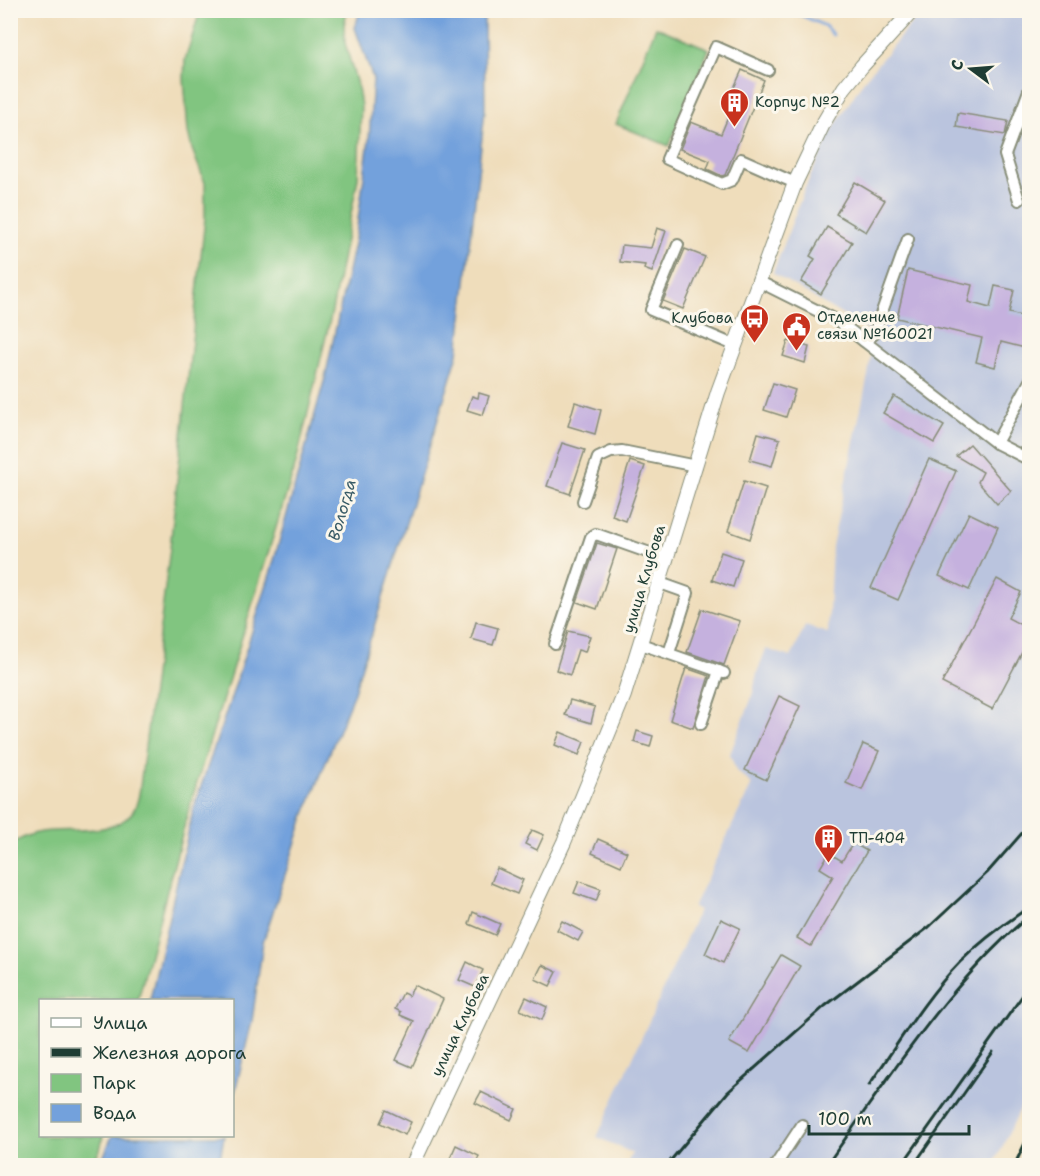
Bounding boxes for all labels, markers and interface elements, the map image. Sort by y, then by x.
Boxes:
north arrow [941,39,1001,99]
text: С [946,57,969,73]
building icon: Корпус №2 [718,86,750,128]
place label: Корпус №2 [755,92,840,112]
bus stop icon: Клубова [738,302,770,344]
place label: Отделение связи №160021 [817,307,933,344]
place label: Клубова [671,308,734,328]
public building icon: Отделение связи №160021 [780,310,812,352]
water label: Вологда [323,477,361,543]
street label: улица Клубова [618,522,670,636]
building icon: ТП-404 [812,822,844,864]
place label: ТП-404 [849,828,905,848]
street label: улица Клубова [426,970,494,1080]
legend [39,999,234,1137]
text: Улица [93,1011,147,1035]
text: Железная дорога [93,1041,246,1065]
text: Парк [93,1071,136,1095]
scale bar [809,1098,970,1136]
text: Вода [93,1101,136,1125]
text: 100 m [818,1107,872,1131]

